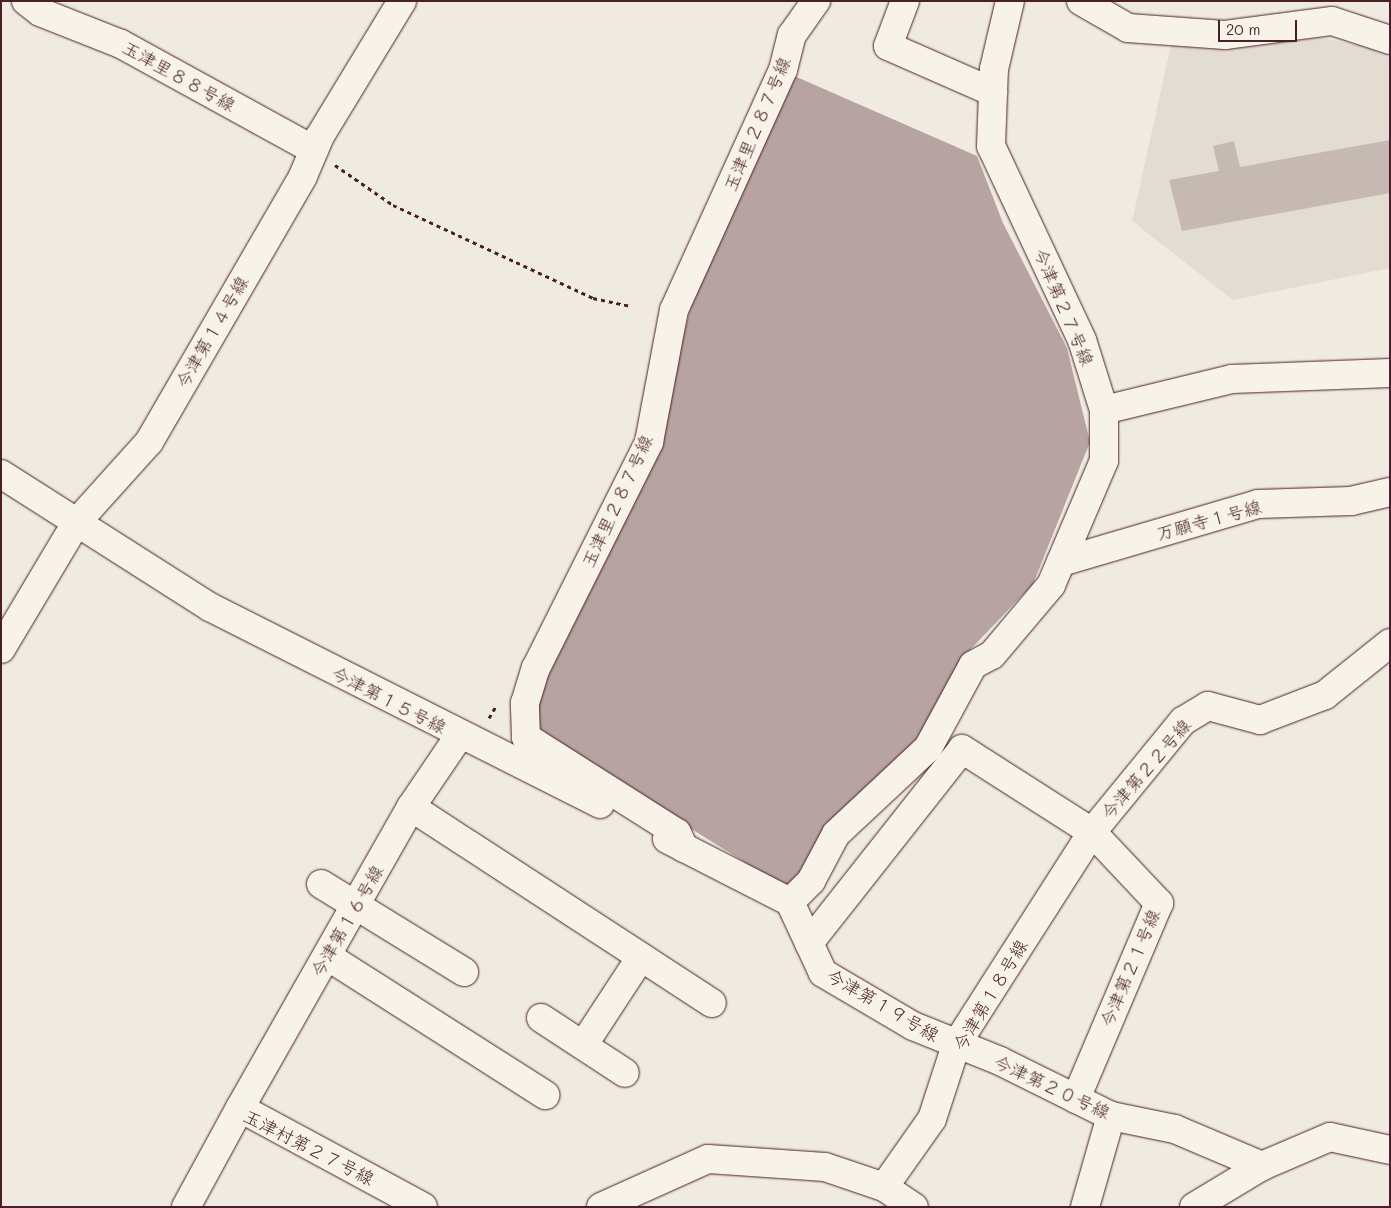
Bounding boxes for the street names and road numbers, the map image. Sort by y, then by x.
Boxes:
street label: 玉津里８８号線 [119,36,239,116]
street label: 玉津里２８７号線 [719,54,795,194]
street label: 今津第２７号線 [1029,245,1099,369]
street label: 今津第１４号線 [171,272,253,392]
street label: 玉津里２８７号線 [577,431,657,571]
street label: 万願寺１号線 [1154,496,1264,544]
street label: 今津第１５号線 [328,662,450,738]
street label: 今津第２２号線 [1097,714,1195,824]
street label: 今津第１６号線 [306,861,388,981]
street label: 今津第２１号線 [1095,906,1165,1030]
street label: 今津第１８号線 [948,935,1032,1055]
street label: 今津第１９号線 [823,964,943,1046]
street label: 今津第２０号線 [990,1051,1114,1123]
street label: 玉津村第２７号線 [240,1105,378,1189]

